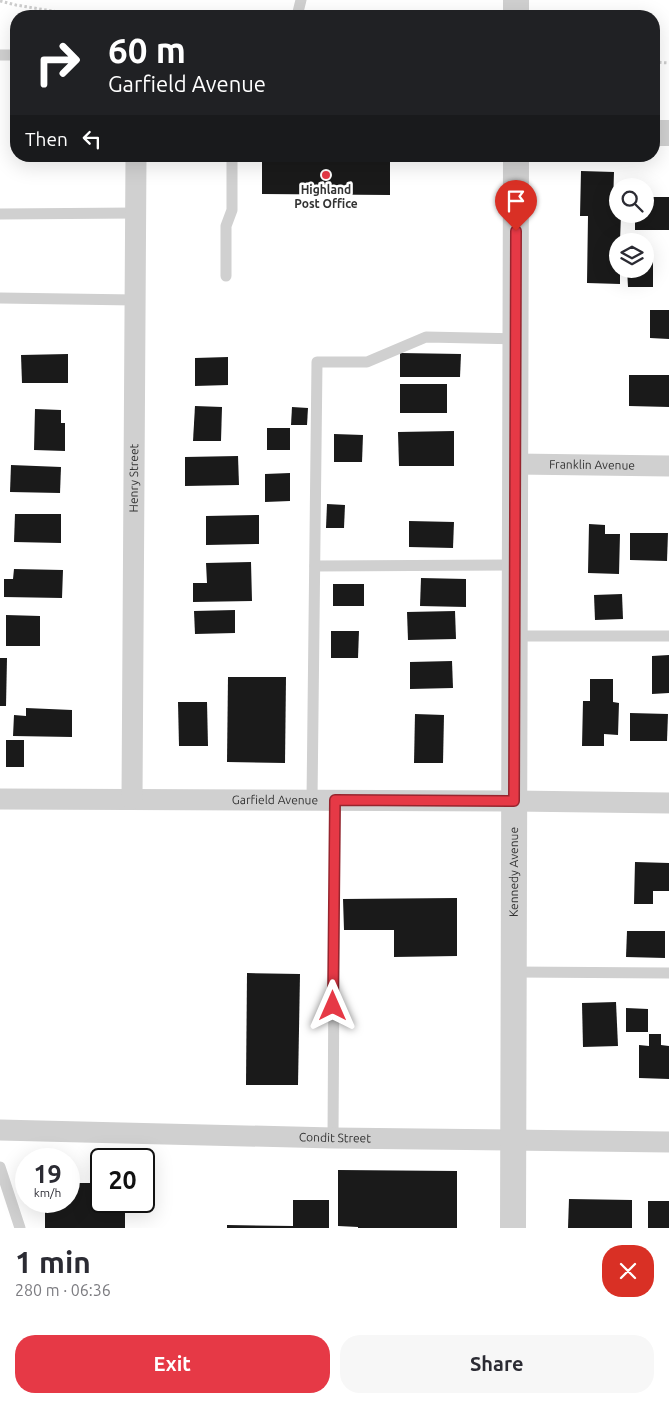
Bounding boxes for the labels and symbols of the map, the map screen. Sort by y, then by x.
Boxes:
marker: Highland Post Office [320,169,332,181]
pin [495,180,537,231]
place label: Highland Post Office [294,183,358,210]
street label: Henry Street [127,443,140,512]
street label: Franklin Avenue [549,457,635,472]
street label: Garfield Avenue [232,793,318,806]
street label: Kennedy Avenue [507,827,520,917]
position arrow [306,979,358,1031]
street label: Condit Street [299,1130,371,1144]
speed limit sign: 20 [90,1148,155,1213]

